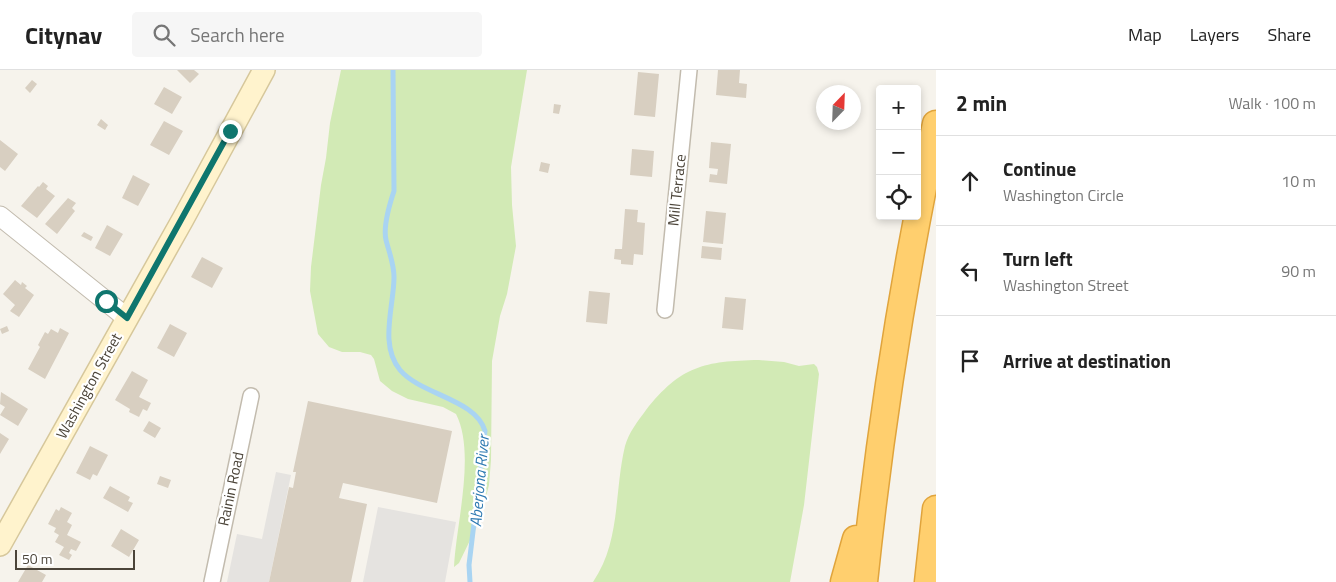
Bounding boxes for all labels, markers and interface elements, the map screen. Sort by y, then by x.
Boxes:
search box [132,12,482,57]
text: Citynav [25,17,102,53]
text: Search here [190,20,285,49]
icon: search [150,21,178,49]
text: Map [1128,21,1162,48]
text: Layers [1190,21,1239,48]
text: Share [1267,21,1311,48]
north arrow [816,85,861,130]
map controls [876,85,921,220]
button: + [876,85,921,130]
text: 2 min [956,87,1007,119]
text: Walk · 100 m [1228,91,1316,115]
route end [219,120,242,143]
button: − [876,130,921,175]
street label: Mill Terrace [661,153,692,227]
text: Continue [1003,154,1076,183]
icon: ahead [956,167,984,195]
text: 10 m [1281,169,1316,193]
button: locate [876,175,921,220]
text: Washington Circle [1003,183,1124,207]
text: Turn left [1003,244,1073,273]
icon: left [956,257,984,285]
text: 90 m [1281,259,1316,283]
text: Washington Street [1003,273,1129,297]
route start [95,290,118,313]
street label: Washington Street [50,328,128,443]
text: Arrive at destination [1003,346,1171,375]
icon: arrive [956,347,984,375]
water label: Aberjona River [463,432,495,528]
street label: Rainin Road [211,450,250,528]
scale bar [15,547,135,570]
text: 50 m [22,548,52,569]

